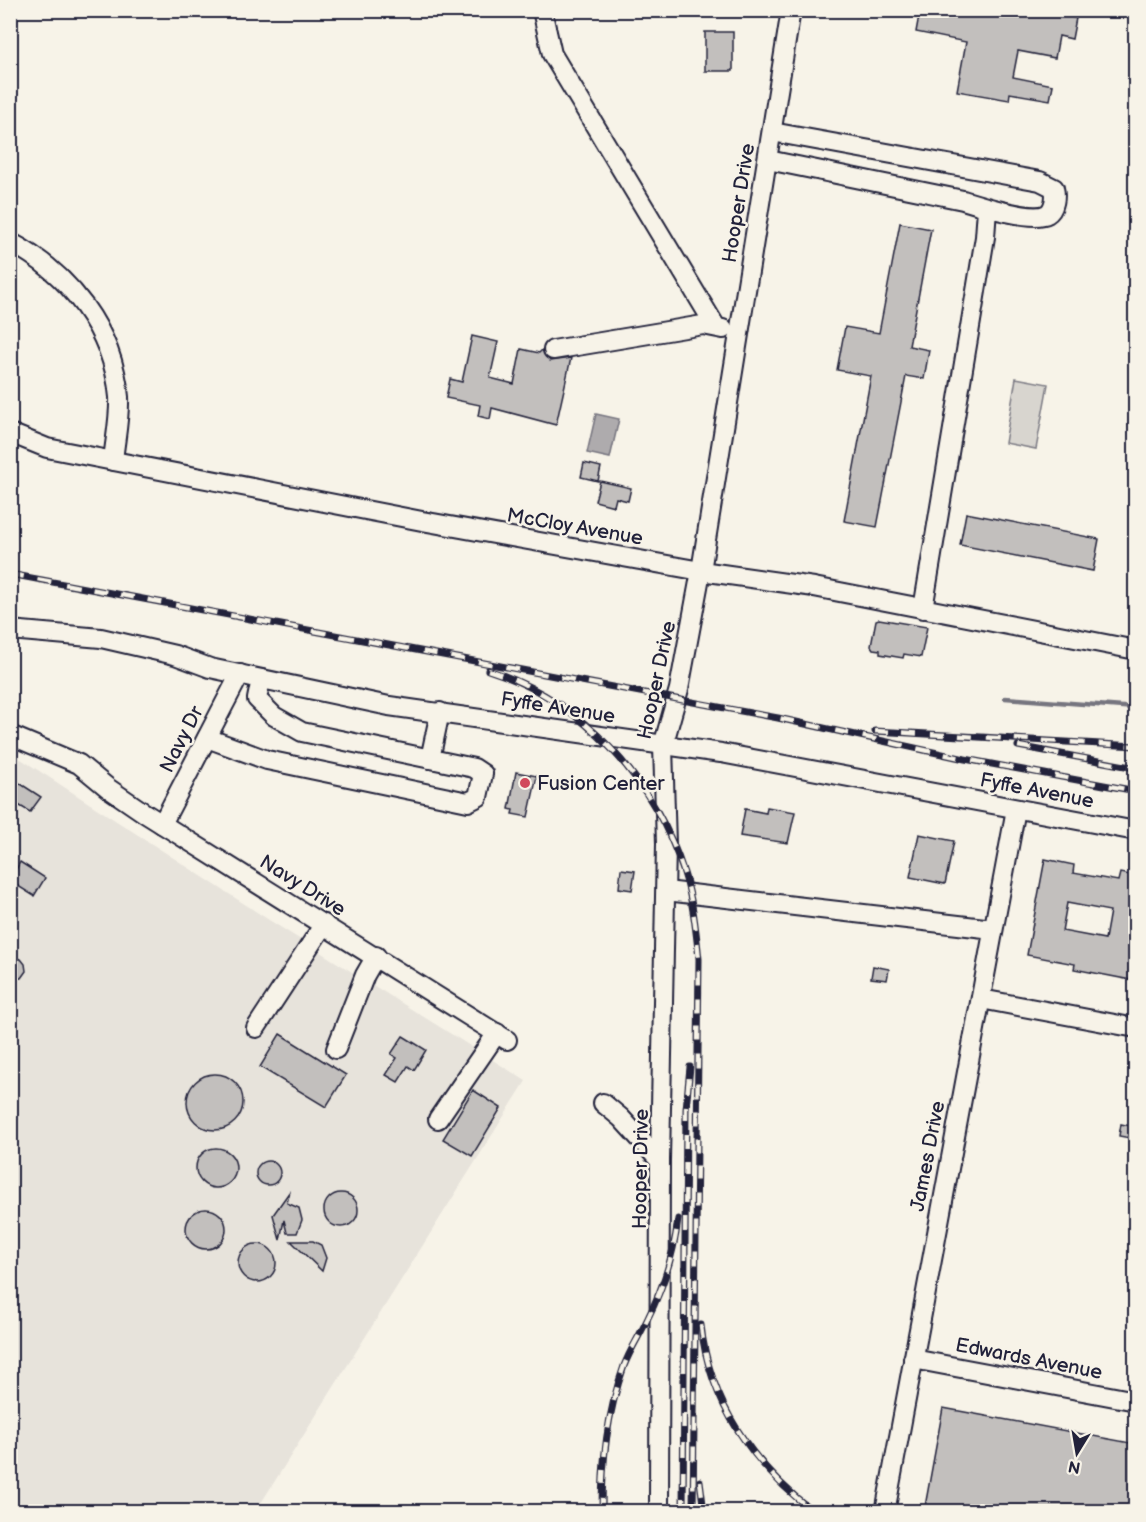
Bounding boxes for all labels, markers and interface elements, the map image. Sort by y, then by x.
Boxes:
street label: Hooper Drive [718,142,760,265]
street label: McCloy Avenue [505,503,645,551]
street label: Hooper Drive [633,619,681,742]
street label: Fyffe Avenue [499,687,617,729]
street label: Navy Dr [155,702,209,777]
street label: Fyffe Avenue [978,768,1096,814]
place label: Fusion Center [537,772,665,796]
marker: Fusion Center [518,776,532,790]
street label: Navy Drive [255,850,350,922]
street label: James Drive [906,1099,950,1213]
street label: Hooper Drive [628,1108,654,1229]
street label: Edwards Avenue [953,1333,1104,1385]
north arrow [1047,1423,1107,1483]
text: N [1067,1456,1082,1477]

